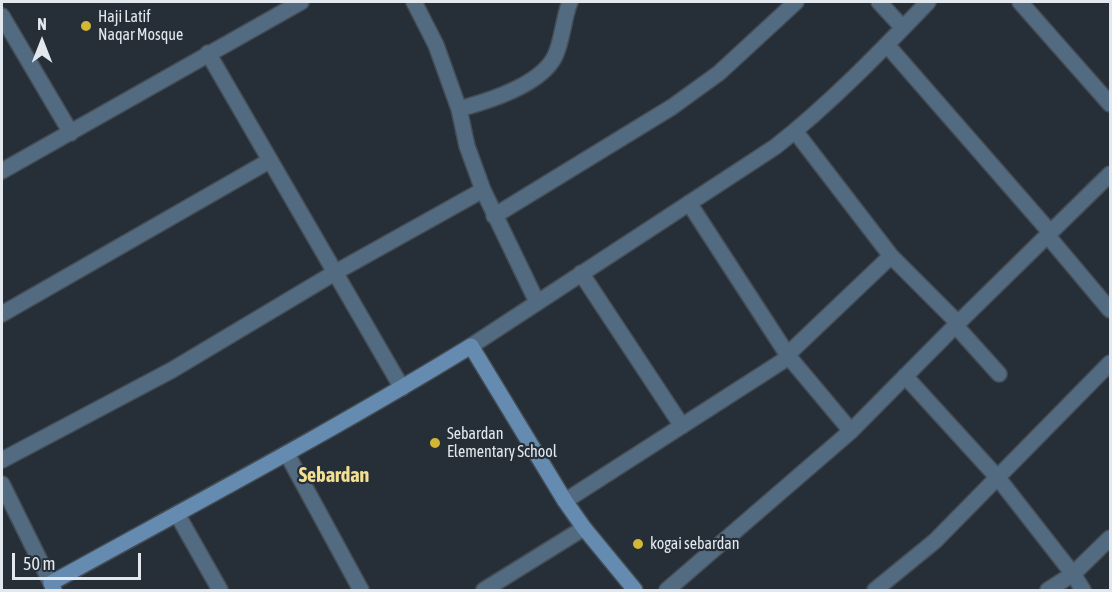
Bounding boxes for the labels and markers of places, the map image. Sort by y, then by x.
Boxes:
place label: Haji Latif Naqar Mosque [98,7,183,45]
marker: Haji Latif Naqar Mosque [79,19,93,33]
place label: Sebardan Elementary School [447,424,557,462]
marker: Sebardan Elementary School [428,436,442,450]
place label: kogai sebardan [650,534,740,554]
marker: kogai sebardan [631,537,645,551]

